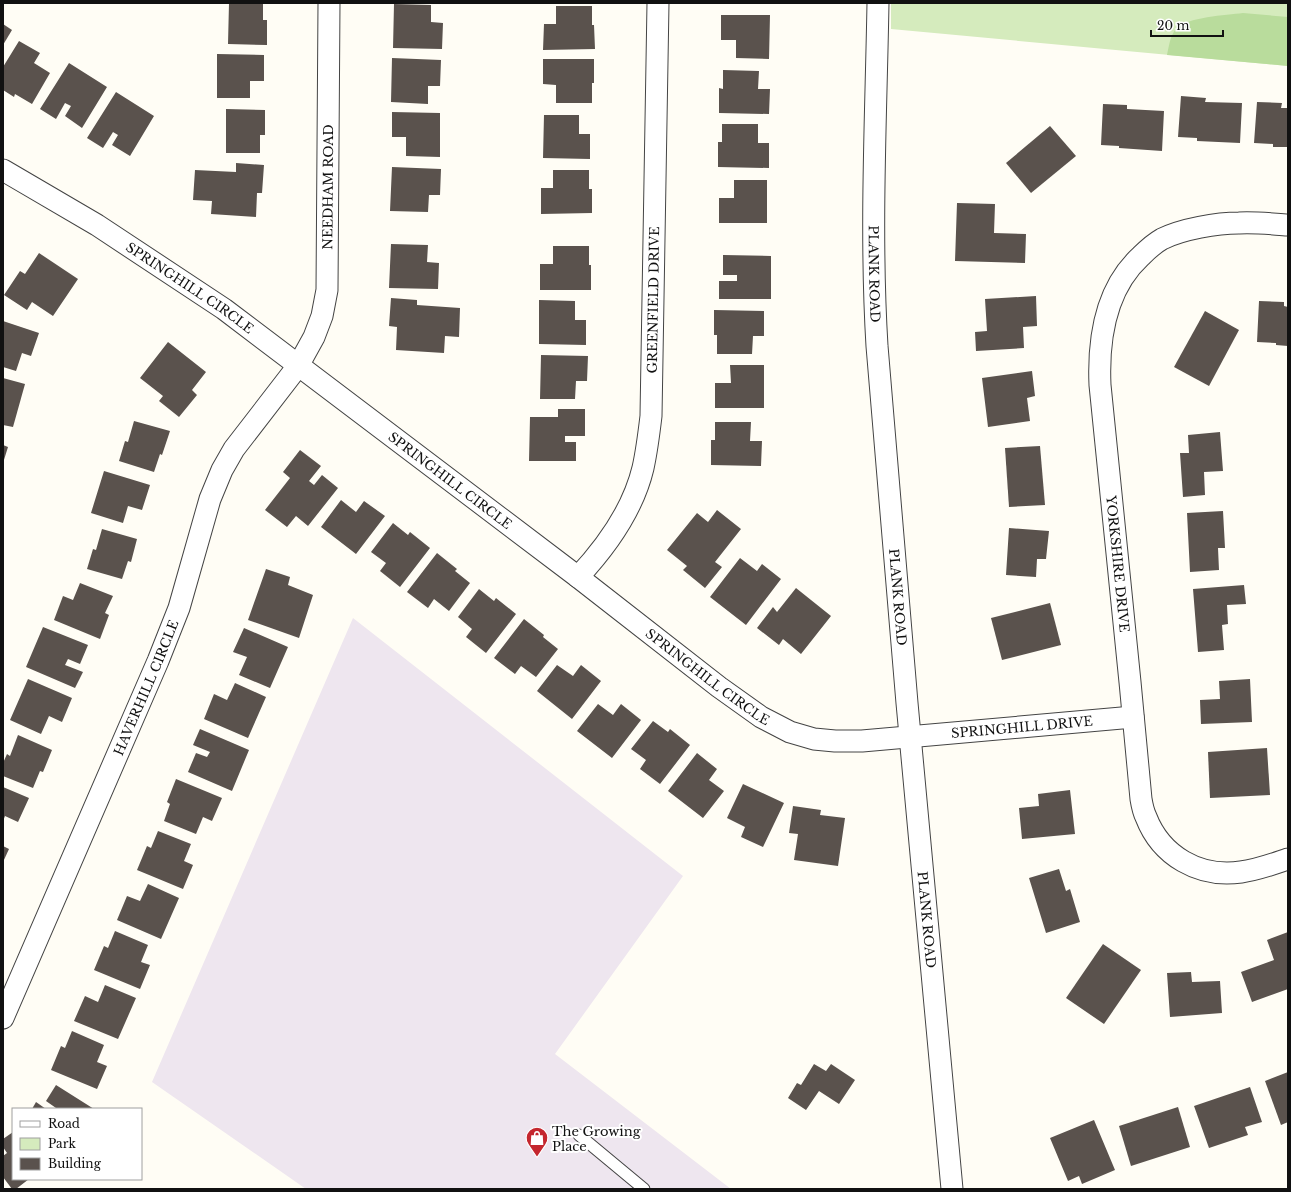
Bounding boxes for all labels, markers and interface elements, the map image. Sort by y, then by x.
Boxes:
scale bar [1151,12,1223,38]
text: 20 m [1157,18,1189,33]
street label: NEEDHAM ROAD [319,124,337,250]
street label: PLANK ROAD [865,225,884,323]
street label: GREENFIELD DRIVE [644,226,663,374]
street label: SPRINGHILL CIRCLE [123,239,257,337]
street label: SPRINGHILL CIRCLE [385,428,515,533]
street label: YORKSHIRE DRIVE [1102,494,1133,633]
street label: PLANK ROAD [885,548,910,646]
street label: HAVERHILL CIRCLE [110,617,182,758]
street label: SPRINGHILL CIRCLE [642,625,772,729]
street label: SPRINGHILL DRIVE [950,713,1094,742]
street label: PLANK ROAD [914,871,940,969]
legend [12,1108,142,1180]
text: Road [48,1116,80,1131]
place label: The Growing Place [552,1123,641,1155]
shop icon: The Growing Place [524,1125,550,1158]
text: Park [48,1136,76,1151]
text: Building [48,1156,102,1171]

